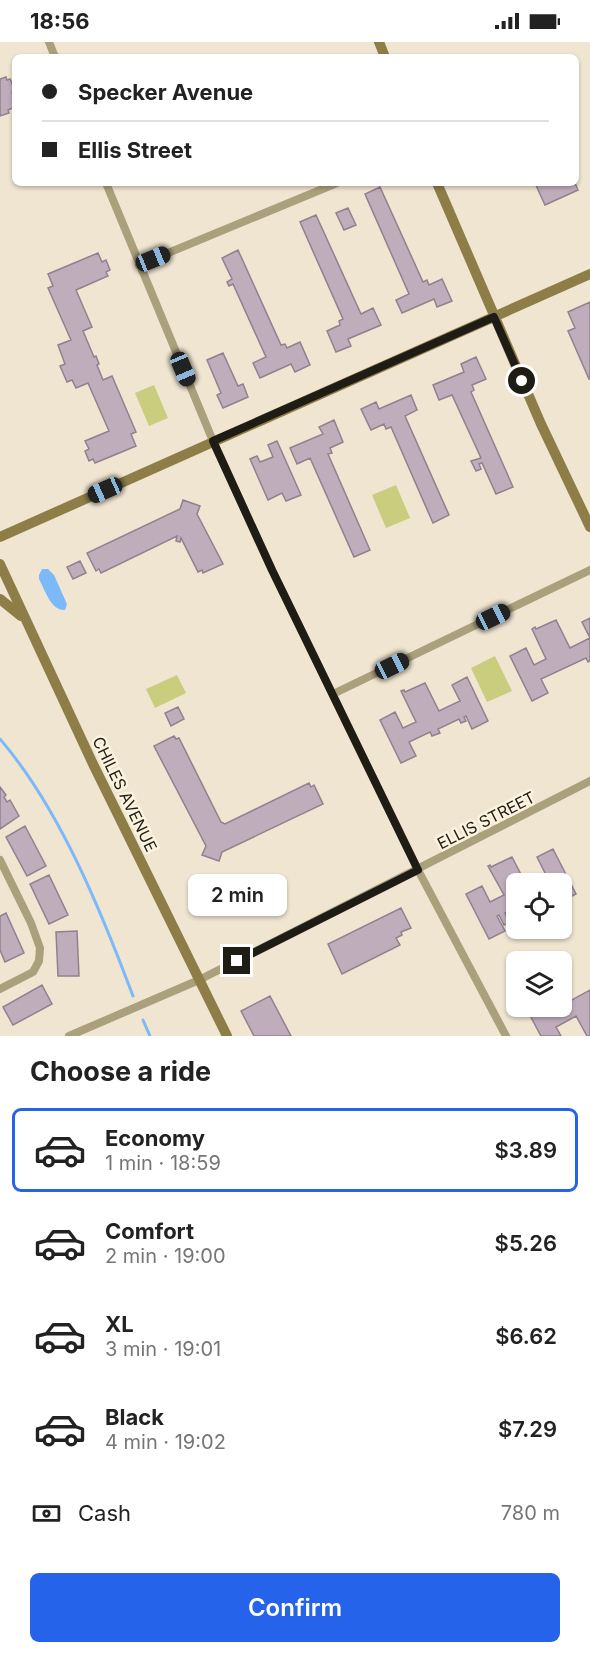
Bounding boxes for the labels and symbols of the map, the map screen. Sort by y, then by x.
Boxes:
car [133,244,173,274]
car [168,349,198,389]
route start [508,367,535,394]
car [85,474,125,506]
car [473,601,513,633]
car [372,650,412,682]
street label: CHILES AVENUE [89,733,161,855]
street label: ELLIS STREET [434,787,538,853]
callout: 2 min [188,874,286,916]
route end [223,947,250,974]

